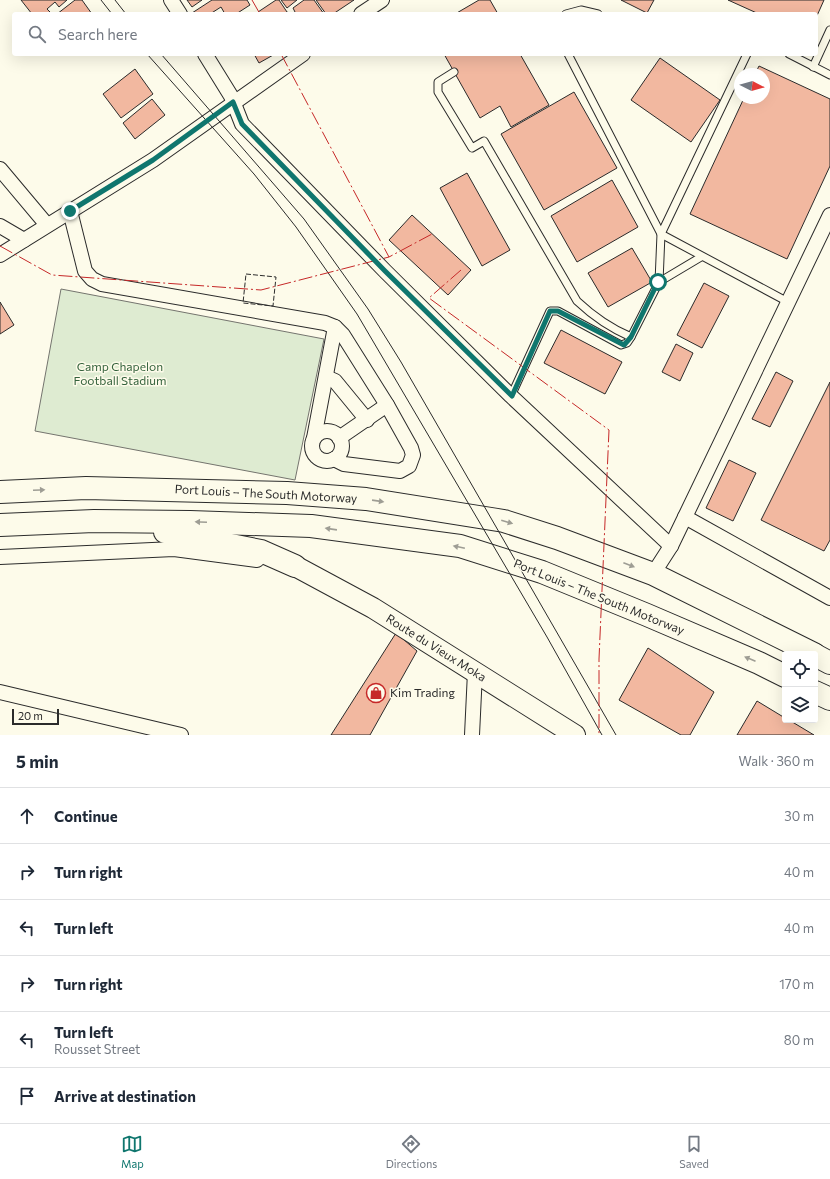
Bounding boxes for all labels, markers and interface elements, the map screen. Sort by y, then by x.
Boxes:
search box [12,12,818,56]
icon: search [26,23,48,45]
text: Search here [58,25,137,43]
north arrow [734,68,770,104]
route end [61,202,79,220]
route start [649,273,667,291]
park label: Camp Chapelon Football Stadium [74,359,166,387]
street label: Port Louis – The South Motorway [174,481,358,505]
one-way arrow [33,486,45,493]
one-way arrow [372,498,385,504]
one-way arrow [195,519,207,526]
one-way arrow [501,519,513,525]
one-way arrow [325,526,337,532]
one-way arrow [453,543,466,549]
street label: Port Louis – The South Motorway [512,555,687,637]
one-way arrow [624,563,636,569]
street label: Route du Vieux Moka [384,611,489,684]
map controls [782,651,818,723]
button: locate [782,651,818,687]
one-way arrow [744,656,756,662]
shop icon: Kim Trading [365,682,387,704]
place label: Kim Trading [390,685,455,699]
button: layers [782,687,818,723]
scale bar [12,707,59,726]
text: 20 m [18,709,43,722]
text: 5 min [16,751,59,772]
text: Walk · 360 m [739,753,814,769]
icon: ahead [16,805,38,827]
text: Continue [54,807,118,825]
text: 30 m [784,808,814,824]
icon: right [16,861,38,883]
text: Turn right [54,863,123,881]
text: 40 m [784,864,814,880]
icon: left [16,917,38,939]
text: Turn left [54,919,113,937]
text: 40 m [784,920,814,936]
icon: right [16,973,38,995]
text: Turn right [54,975,123,993]
text: 170 m [779,976,814,992]
text: Turn left [54,1023,113,1041]
icon: left [16,1029,38,1051]
text: 80 m [784,1032,814,1048]
text: Rousset Street [54,1041,140,1057]
icon: arrive [16,1085,38,1107]
text: Arrive at destination [54,1087,196,1105]
tab: Map [121,1133,144,1170]
tab: Directions [386,1133,437,1170]
tab: Saved [679,1133,709,1170]

